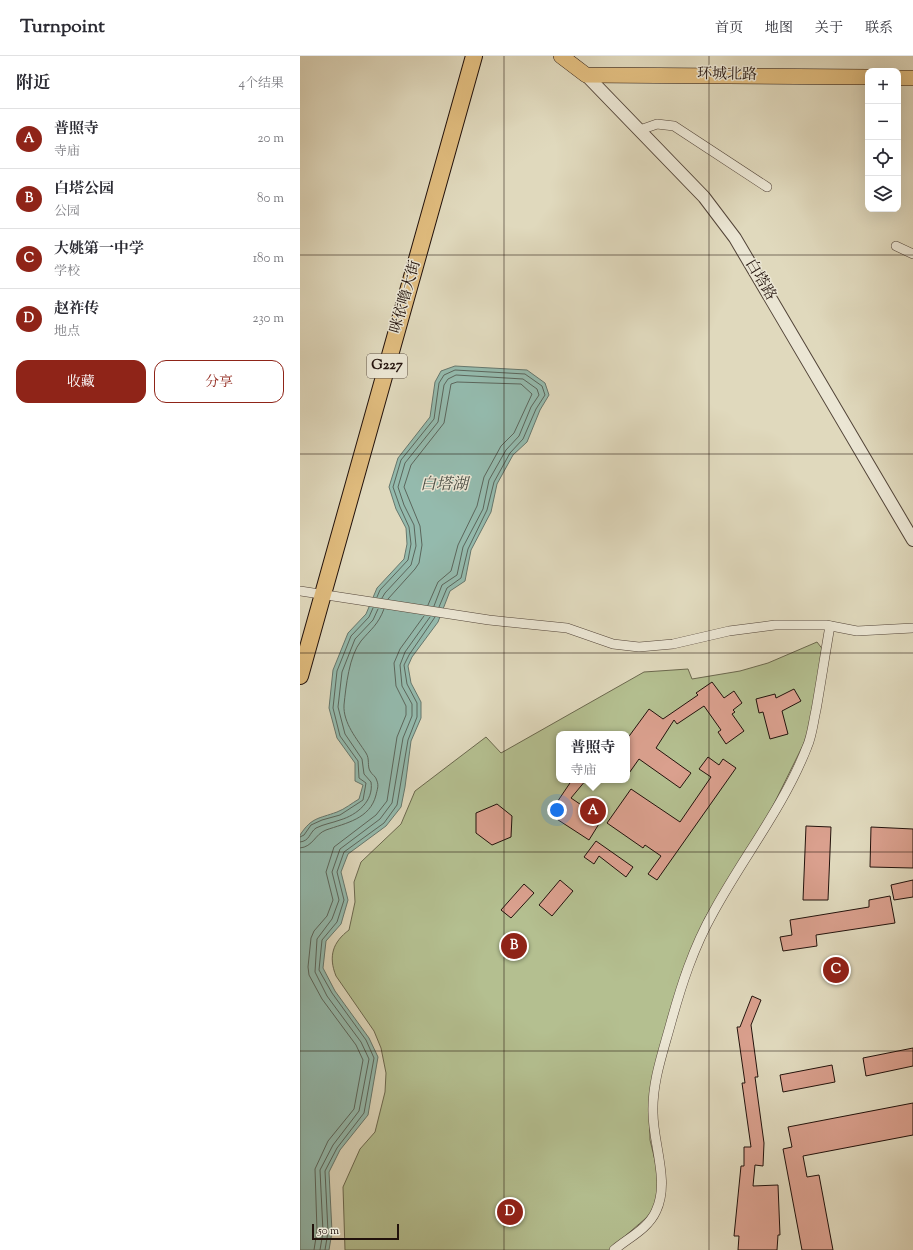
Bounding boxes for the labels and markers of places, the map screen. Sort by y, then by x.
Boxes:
pin: A [580,796,606,826]
pin: B [501,931,527,961]
pin: C [823,955,849,985]
pin: D [497,1197,523,1227]

